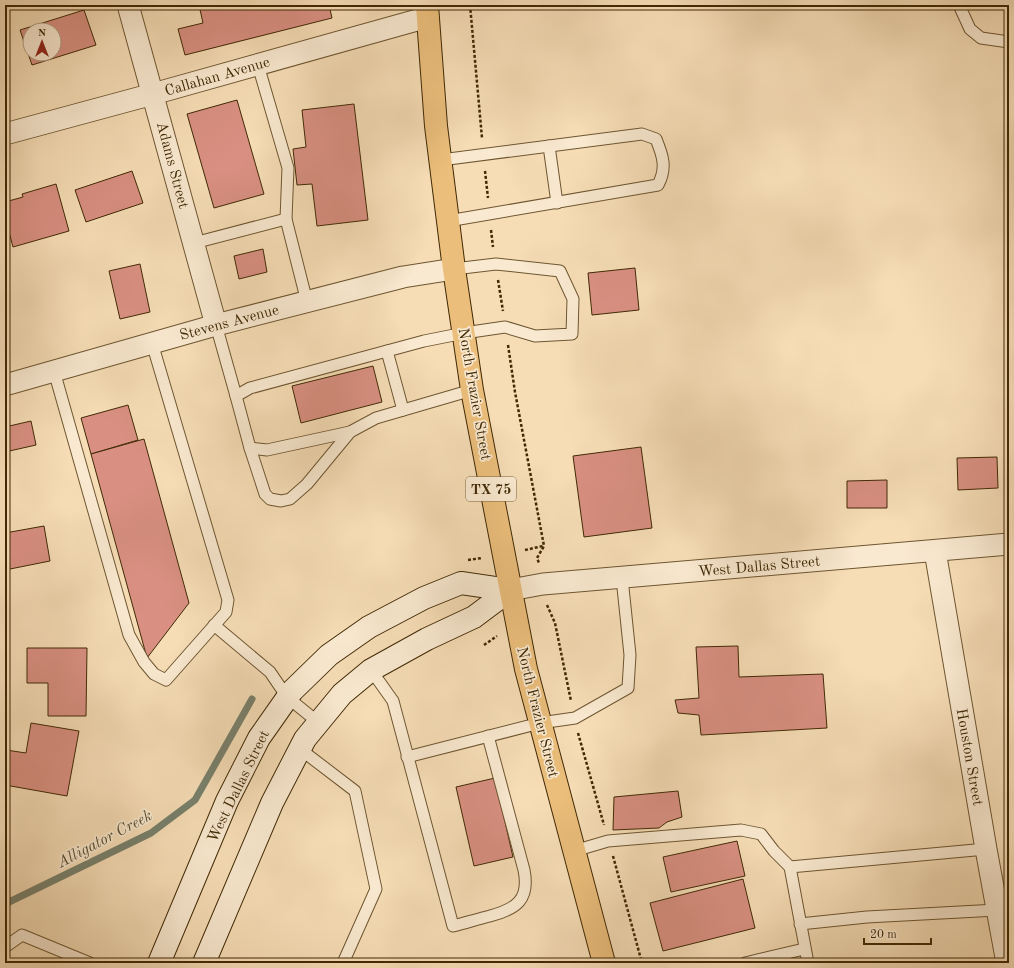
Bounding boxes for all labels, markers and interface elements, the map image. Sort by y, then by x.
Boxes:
north arrow [22,22,62,62]
text: N [38,28,47,39]
street label: Callahan Avenue [163,55,272,100]
street label: Adams Street [153,120,190,210]
street label: Stevens Avenue [178,303,281,344]
street label: North Frazier Street [454,327,493,462]
road number: TX 75 [466,477,516,501]
street label: West Dallas Street [697,555,821,580]
street label: North Frazier Street [513,645,560,779]
street label: Houston Street [953,707,984,807]
street label: West Dallas Street [206,728,273,845]
water label: Alligator Creek [54,808,155,872]
scale bar [864,920,931,946]
text: 20 m [870,929,897,941]

